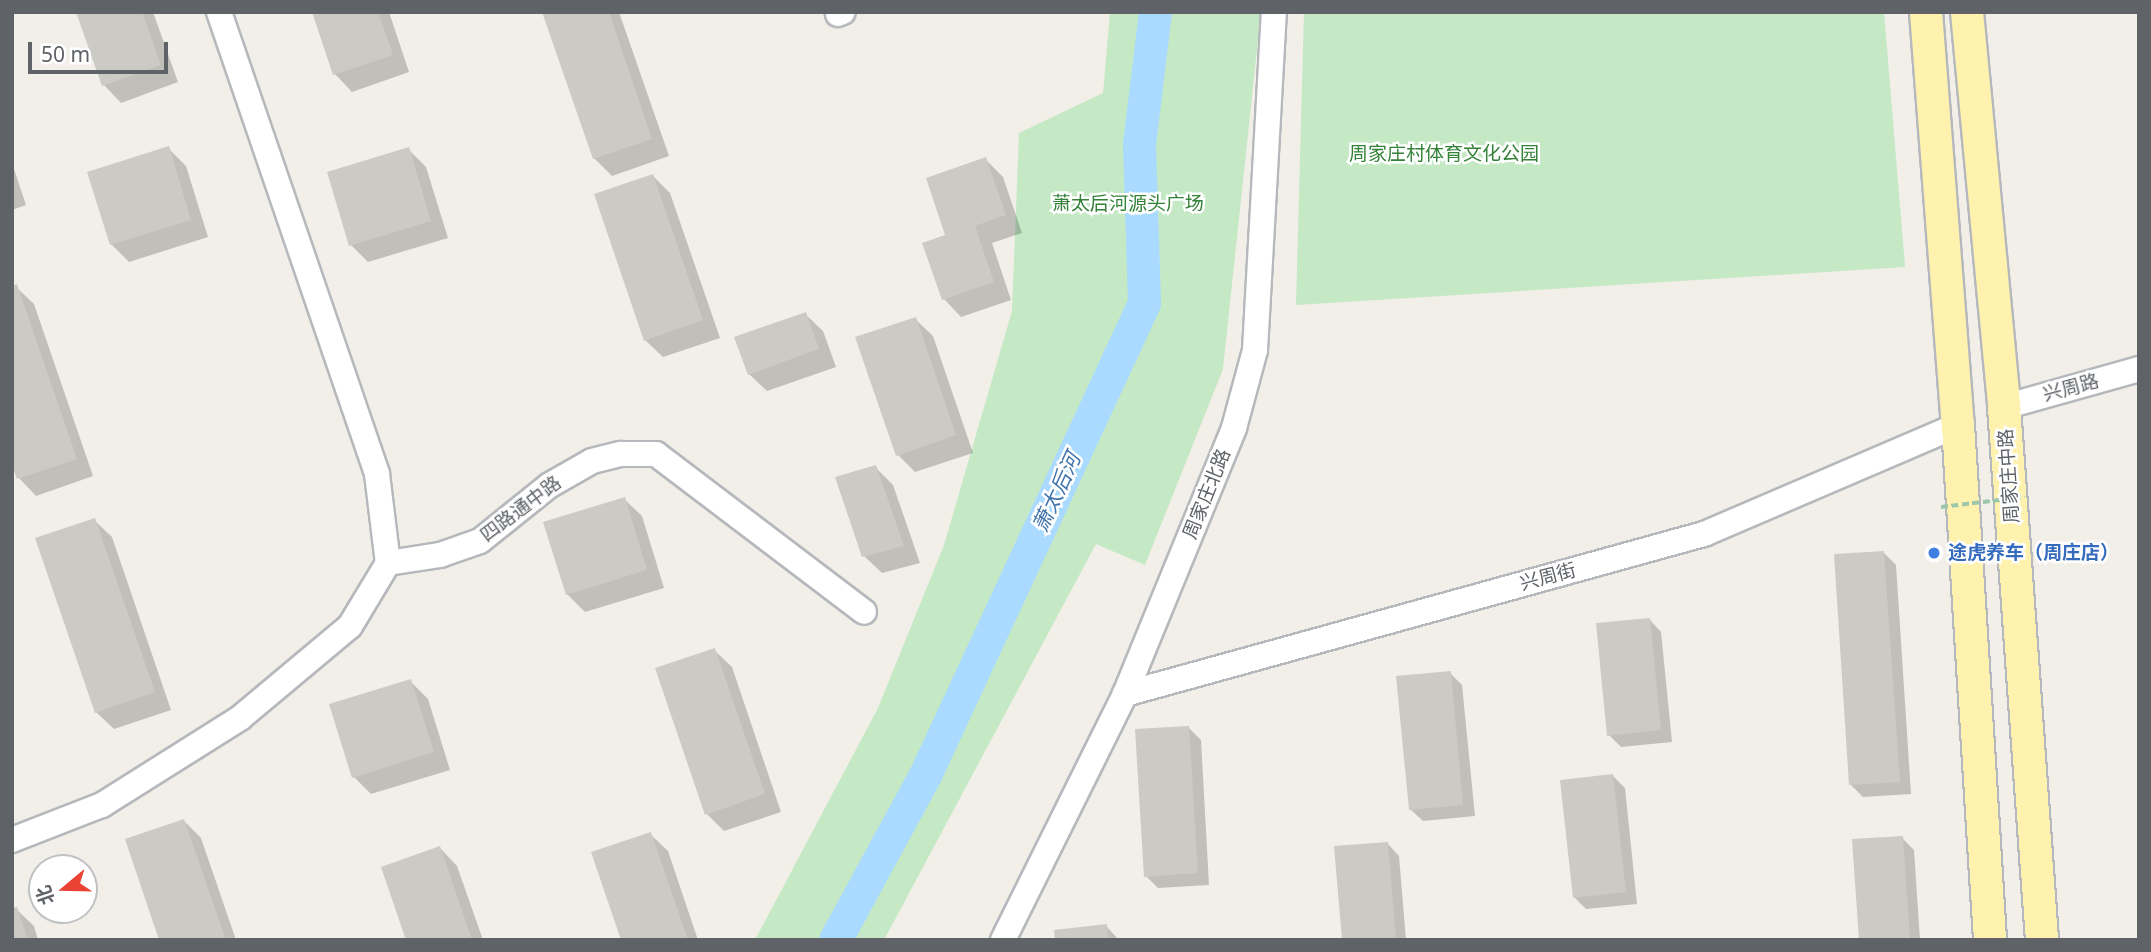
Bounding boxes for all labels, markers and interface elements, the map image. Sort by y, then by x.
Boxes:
scale bar [32,28,172,72]
text: 50 m [41,40,90,68]
park label: 周家庄村体育文化公园 [1349,143,1539,165]
park label: 萧太后河源头广场 [1052,193,1204,215]
street label: 兴周路 [2041,370,2101,406]
street label: 周家庄中路 [1994,428,2024,524]
street label: 周家庄北路 [1179,446,1235,542]
water label: 萧太后河 [1027,449,1085,535]
street label: 四路通中路 [476,471,566,547]
place label: 途虎养车（周庄店） [1948,542,2119,564]
marker: 途虎养车（周庄店） [1926,545,1942,561]
street label: 兴周街 [1518,559,1578,595]
north arrow [28,854,98,924]
text: 北 [30,882,60,908]

